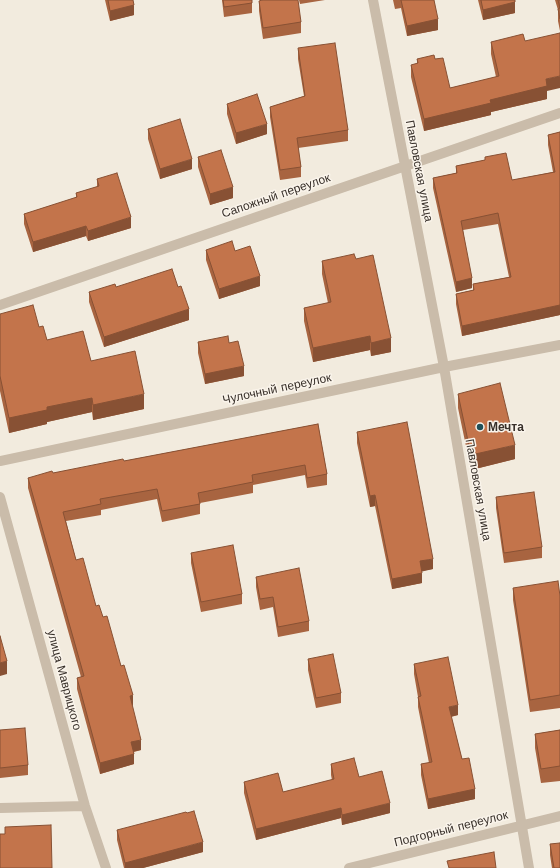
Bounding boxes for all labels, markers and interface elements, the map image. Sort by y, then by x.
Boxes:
street label: Павловская улица [402,119,436,223]
street label: Сапожный переулок [220,171,332,221]
street label: Чулочный переулок [221,370,333,408]
place label: Мечта [488,420,524,434]
marker: Мечта [475,422,485,432]
street label: Павловская улица [462,438,494,542]
street label: улица Маврицкого [44,628,84,732]
street label: Подгорный переулок [393,808,509,850]

